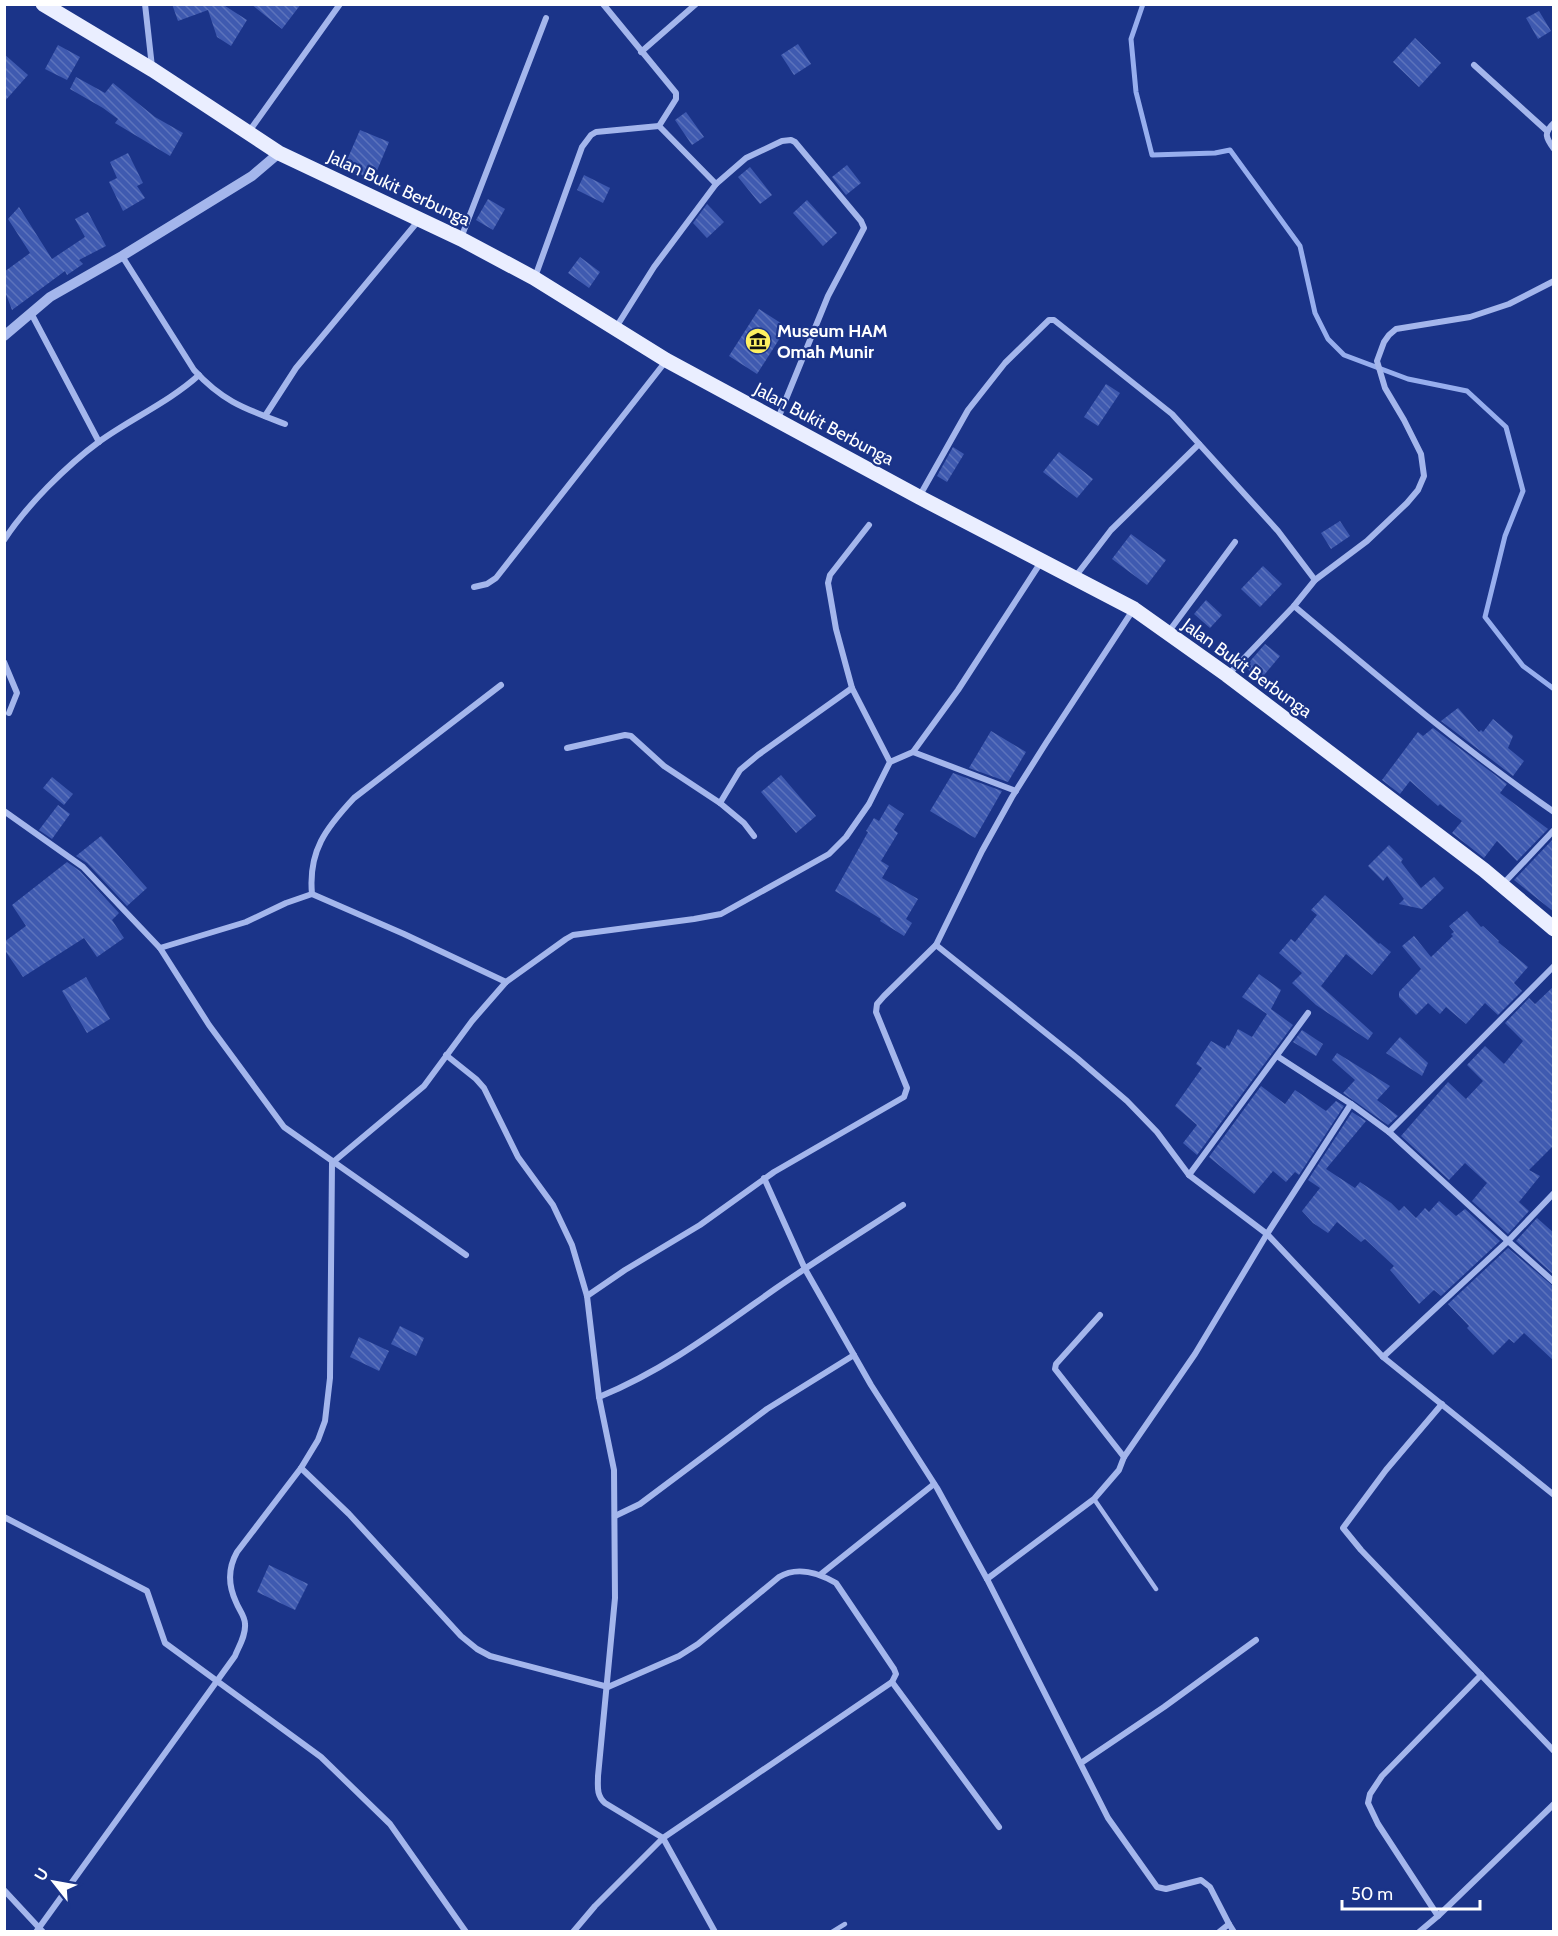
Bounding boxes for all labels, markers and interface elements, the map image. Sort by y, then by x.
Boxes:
street label: Jalan Bukit Berbunga [323,145,474,231]
place label: Museum HAM Omah Munir [777,320,888,363]
museum icon: Museum HAM Omah Munir [743,326,773,356]
street label: Jalan Bukit Berbunga [750,377,898,470]
street label: Jalan Bukit Berbunga [1177,613,1316,723]
north arrow [24,1852,84,1912]
text: U [30,1865,53,1884]
scale bar [1342,1873,1480,1911]
text: 50 m [1351,1883,1393,1905]

